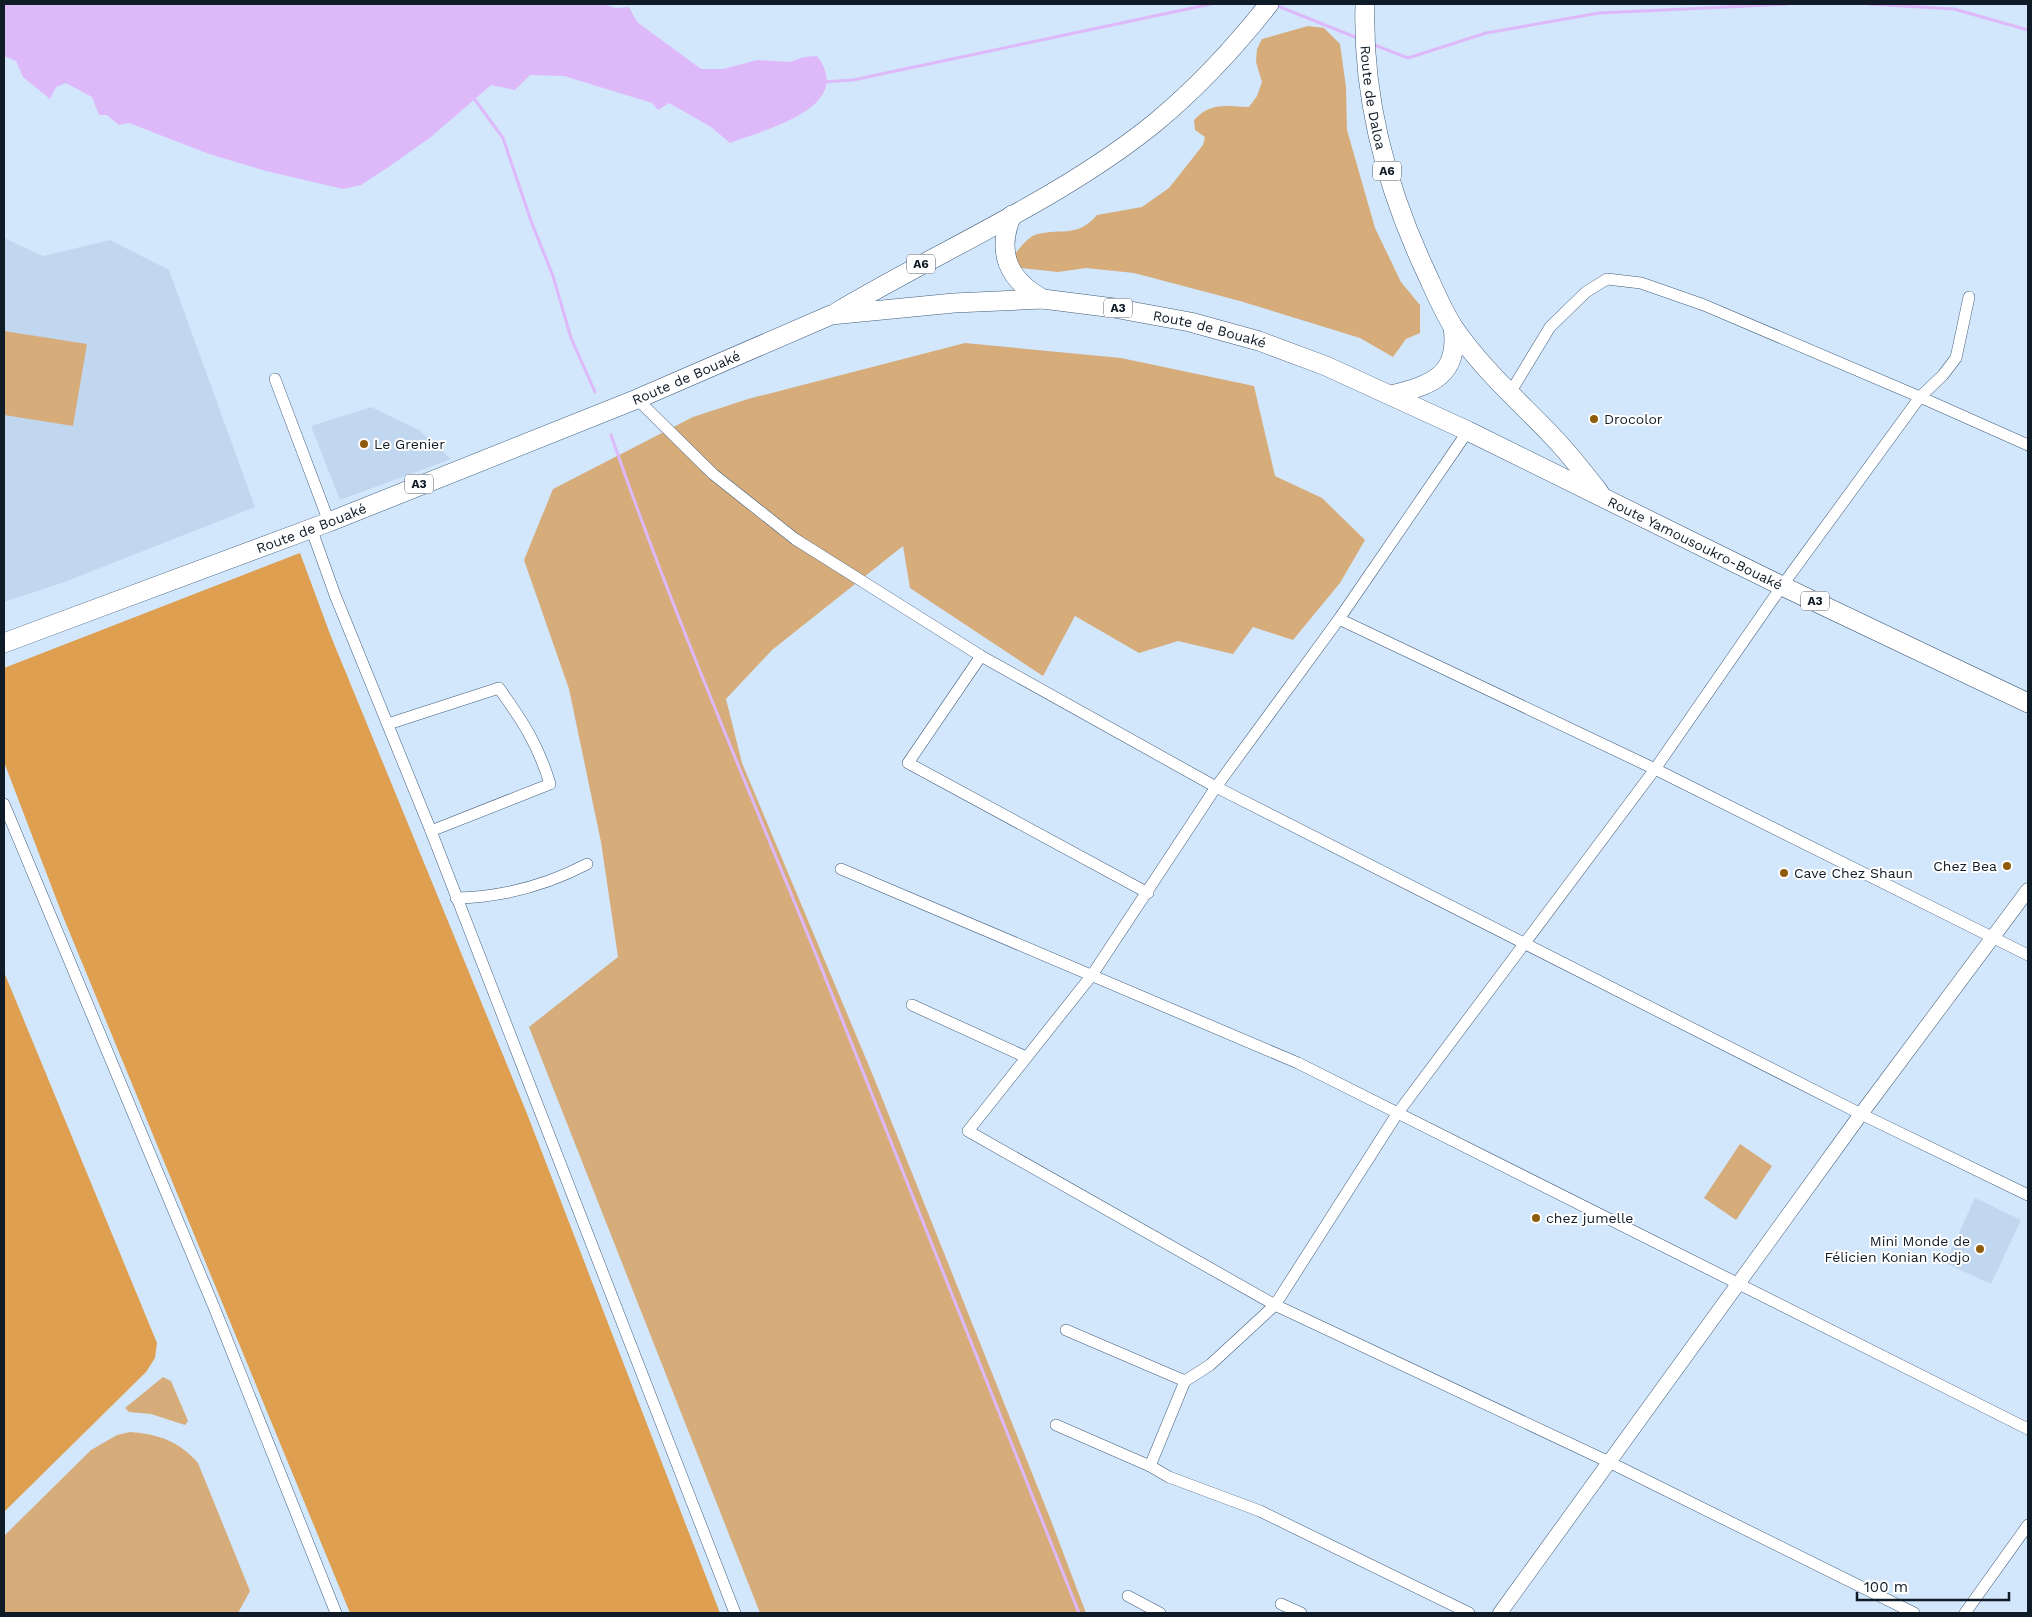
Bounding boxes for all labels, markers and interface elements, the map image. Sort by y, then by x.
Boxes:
street label: Route de Daloa [1357,45,1389,151]
road number: A6 [1373,162,1401,180]
road number: A6 [907,254,935,274]
road number: A3 [1104,298,1132,318]
street label: Route de Bouaké [1152,307,1269,351]
street label: Route de Bouaké [630,347,743,408]
place label: Drocolor [1604,411,1663,427]
marker: Drocolor [1588,413,1600,425]
place label: Le Grenier [374,436,445,452]
marker: Le Grenier [358,438,370,450]
road number: A3 [405,474,433,494]
street label: Route Yamousoukro-Bouaké [1605,493,1785,593]
street label: Route de Bouaké [254,500,369,556]
road number: A3 [1801,592,1829,610]
place label: Chez Bea [1933,858,1997,874]
marker: Chez Bea [2001,860,2013,872]
place label: Cave Chez Shaun [1794,865,1913,881]
marker: Cave Chez Shaun [1778,867,1790,879]
place label: chez jumelle [1546,1210,1633,1226]
marker: chez jumelle [1530,1212,1542,1224]
place label: Mini Monde de Félicien Konian Kodjo [1824,1233,1970,1265]
marker: Mini Monde de Félicien Konian Kodjo [1974,1243,1986,1255]
scale bar [1857,1570,2010,1602]
text: 100 m [1864,1578,1908,1596]

